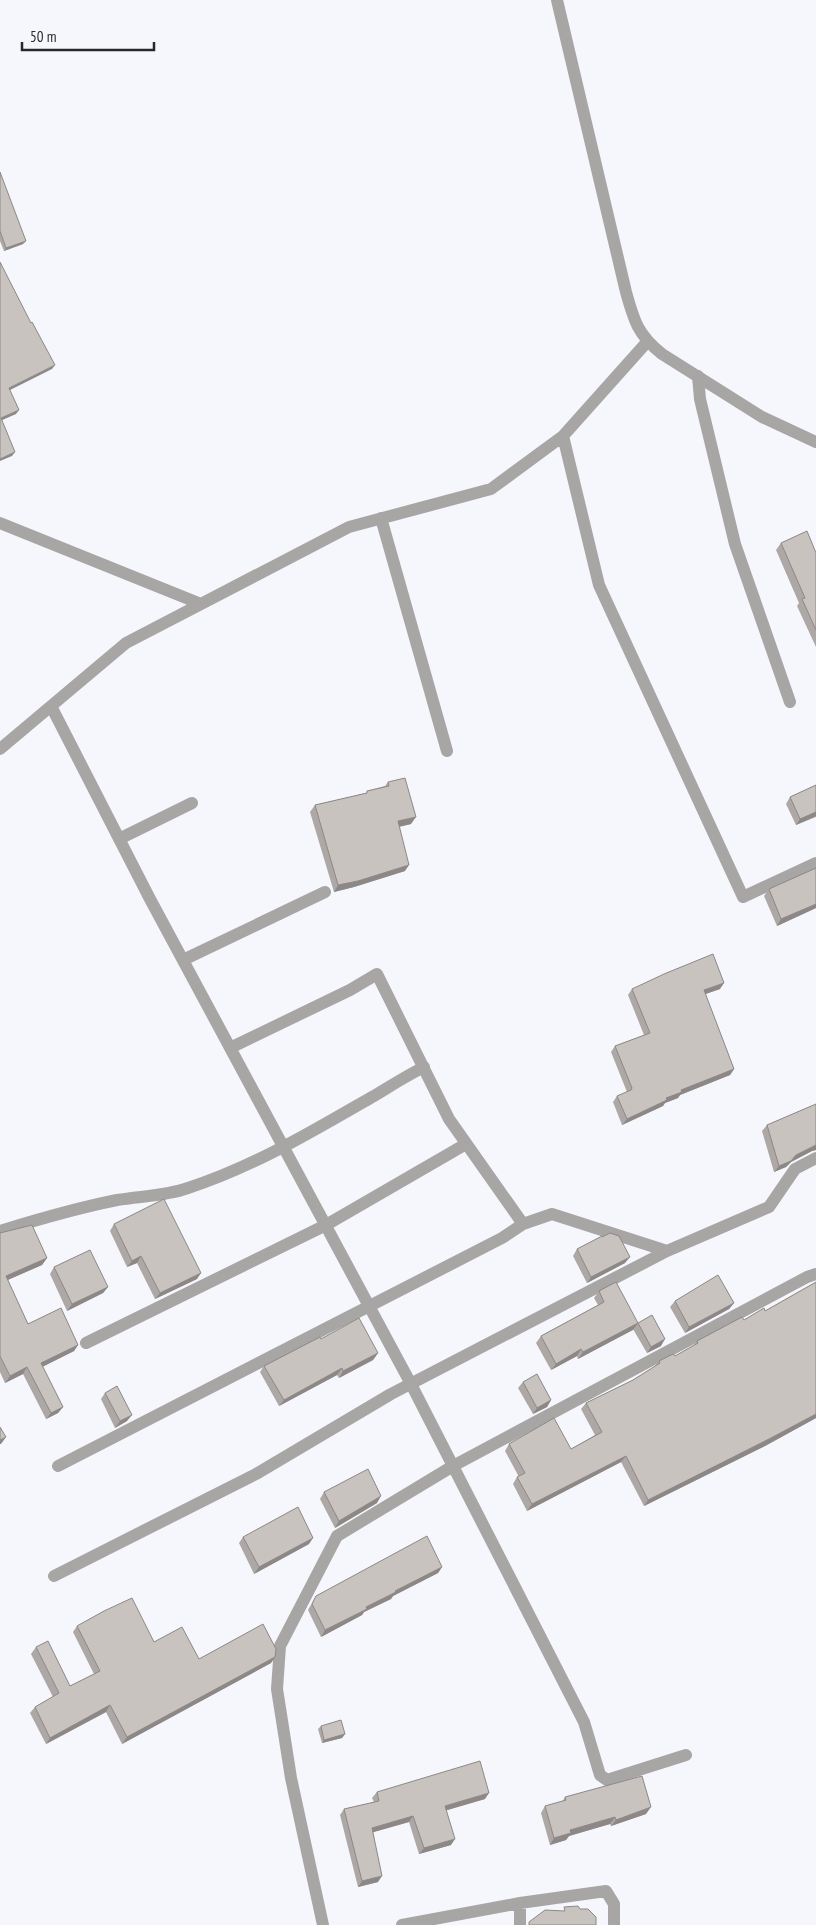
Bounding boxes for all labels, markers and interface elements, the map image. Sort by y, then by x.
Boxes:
scale bar [22,20,155,52]
text: 50 m [30,27,56,46]

